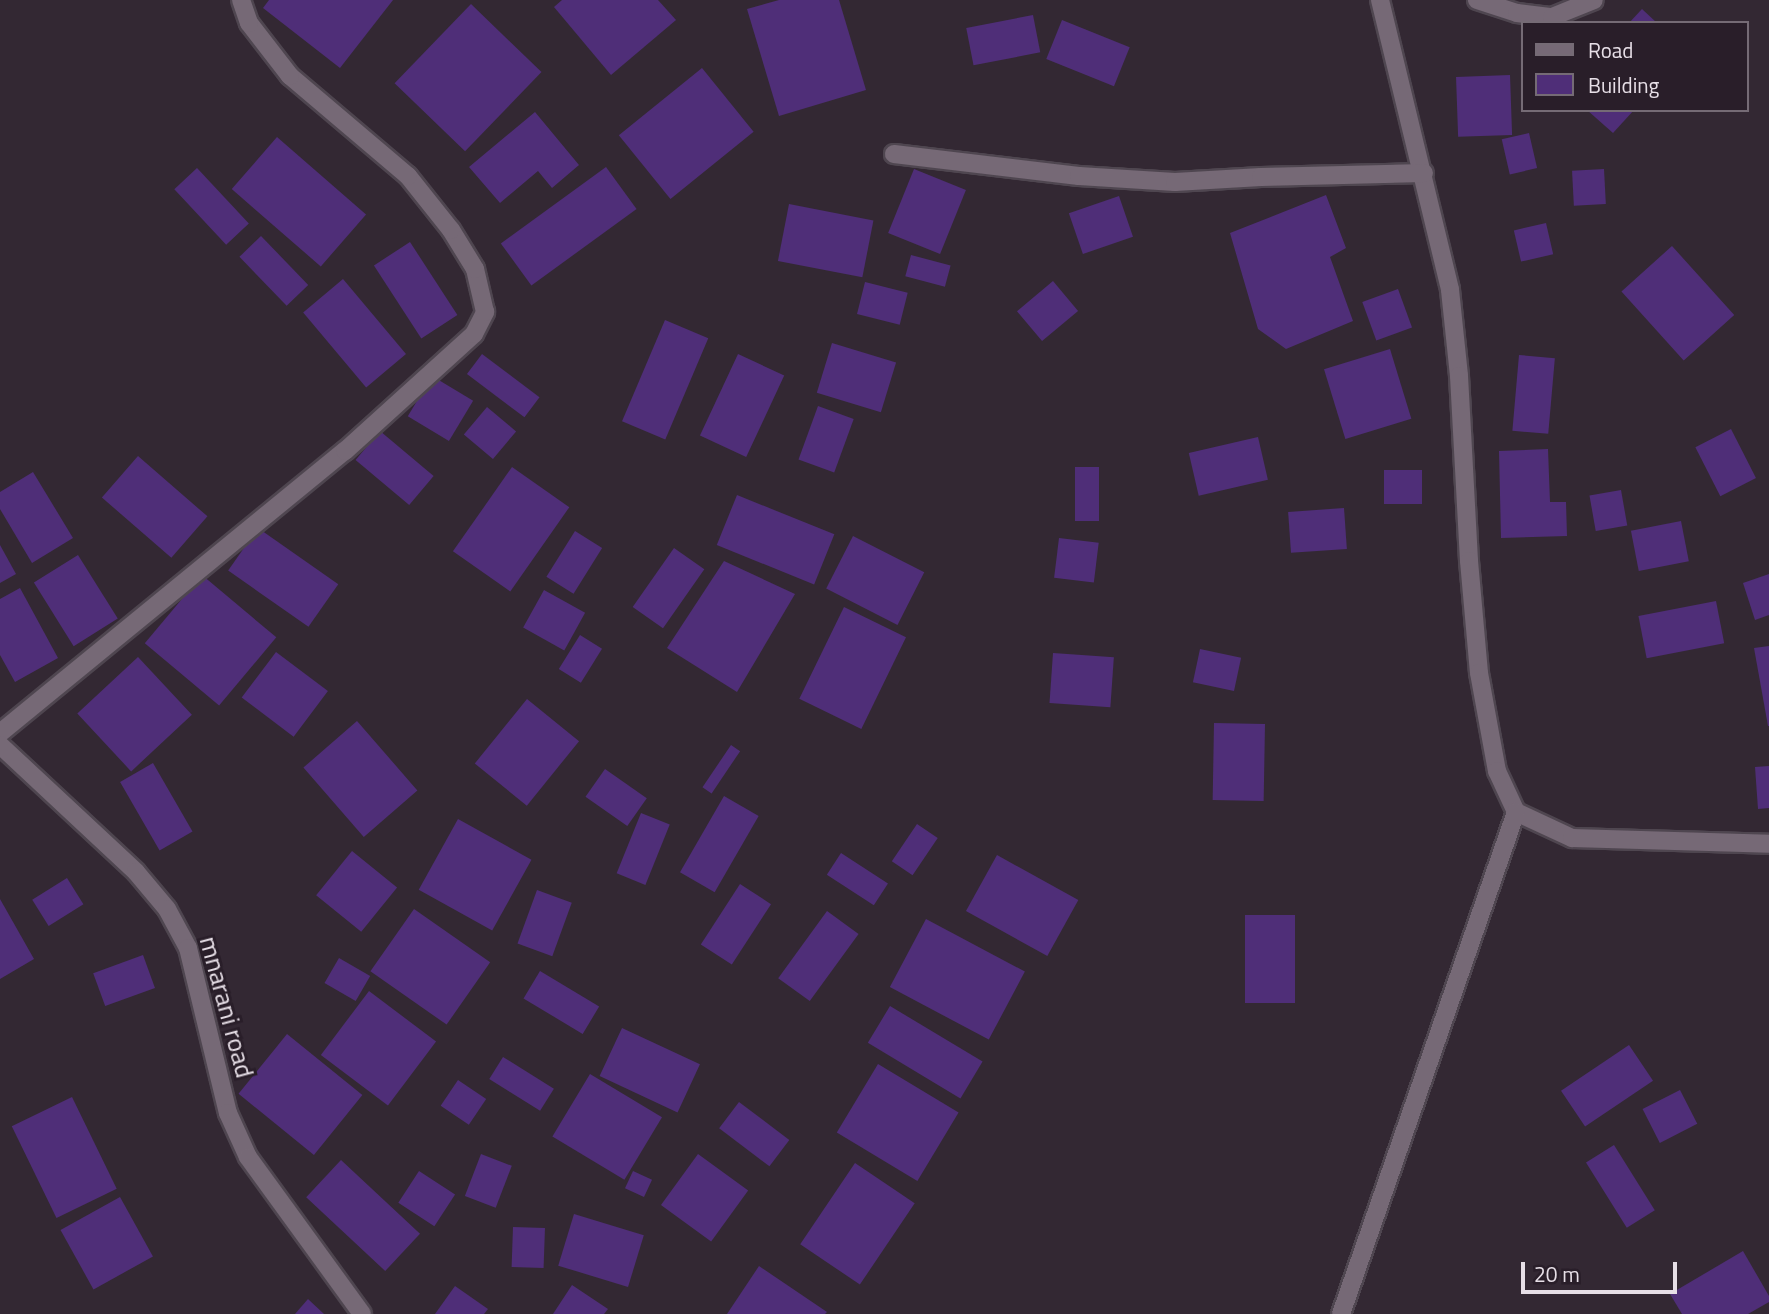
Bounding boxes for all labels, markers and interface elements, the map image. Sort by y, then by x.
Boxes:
legend [1520,21,1748,112]
text: Road [1588,34,1633,66]
text: Building [1588,69,1659,101]
street label: mnarani road [193,933,261,1081]
scale bar [1524,1248,1680,1292]
text: 20 m [1534,1258,1580,1290]

